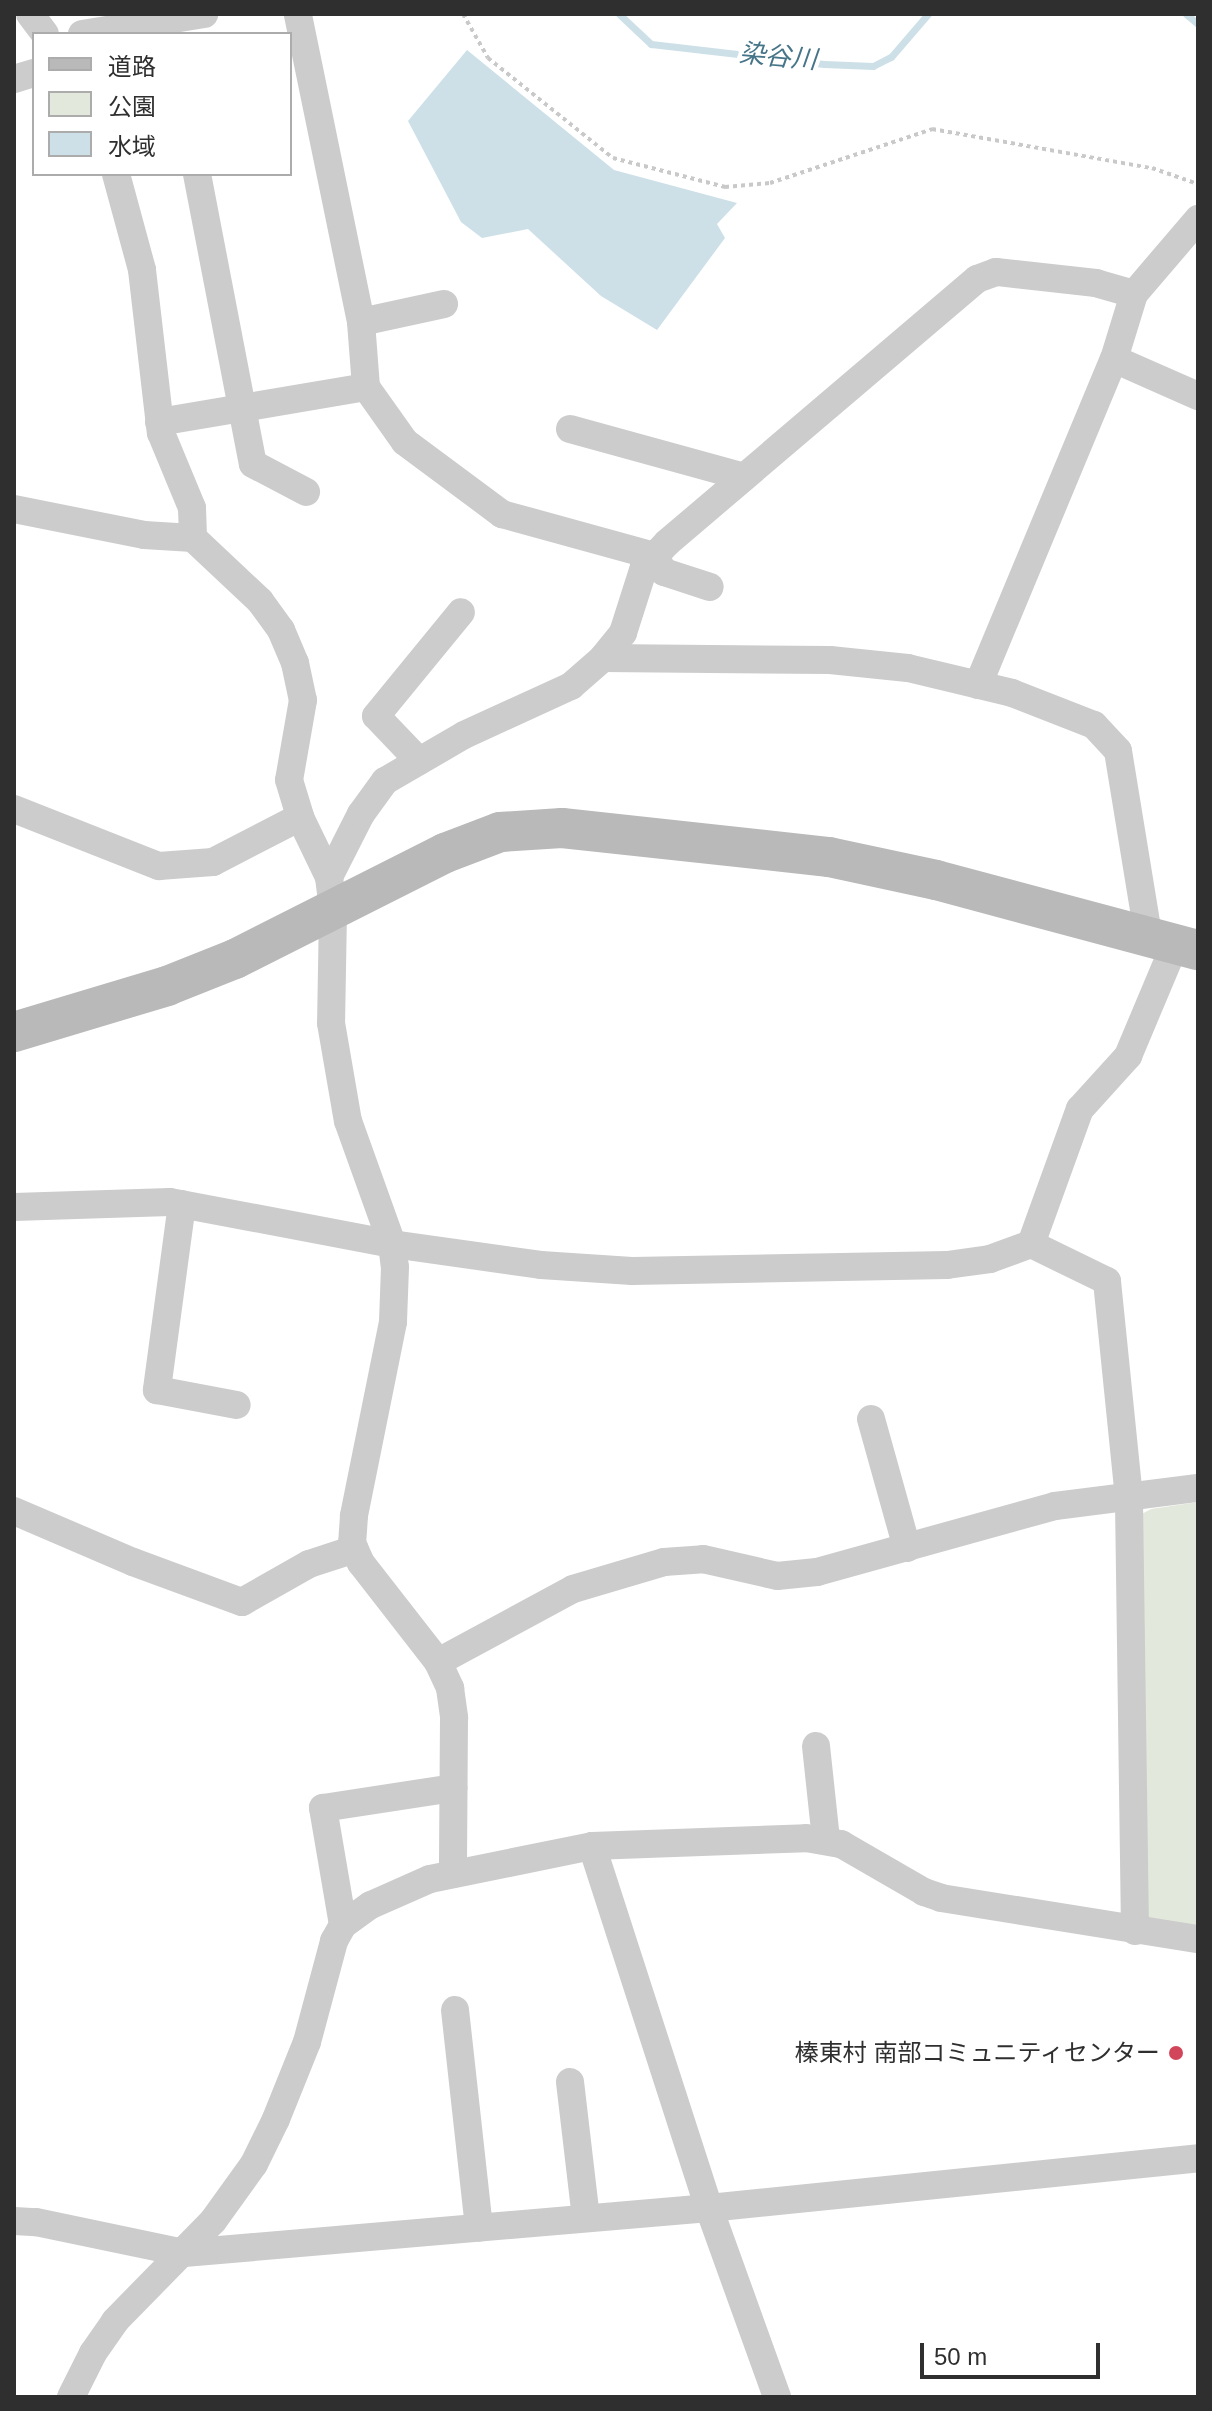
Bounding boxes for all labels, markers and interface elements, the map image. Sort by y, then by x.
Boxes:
legend [32,32,292,176]
water label: 染谷川 [738,38,818,76]
text: 道路 [108,53,156,80]
text: 公園 [108,93,156,120]
text: 水域 [108,133,156,160]
place label: 榛東村 南部コミュニティセンター [793,2039,1160,2067]
marker: 榛東村 南部コミュニティセンター [1167,2044,1185,2062]
scale bar [924,2327,1104,2377]
text: 50 m [934,2343,987,2370]

